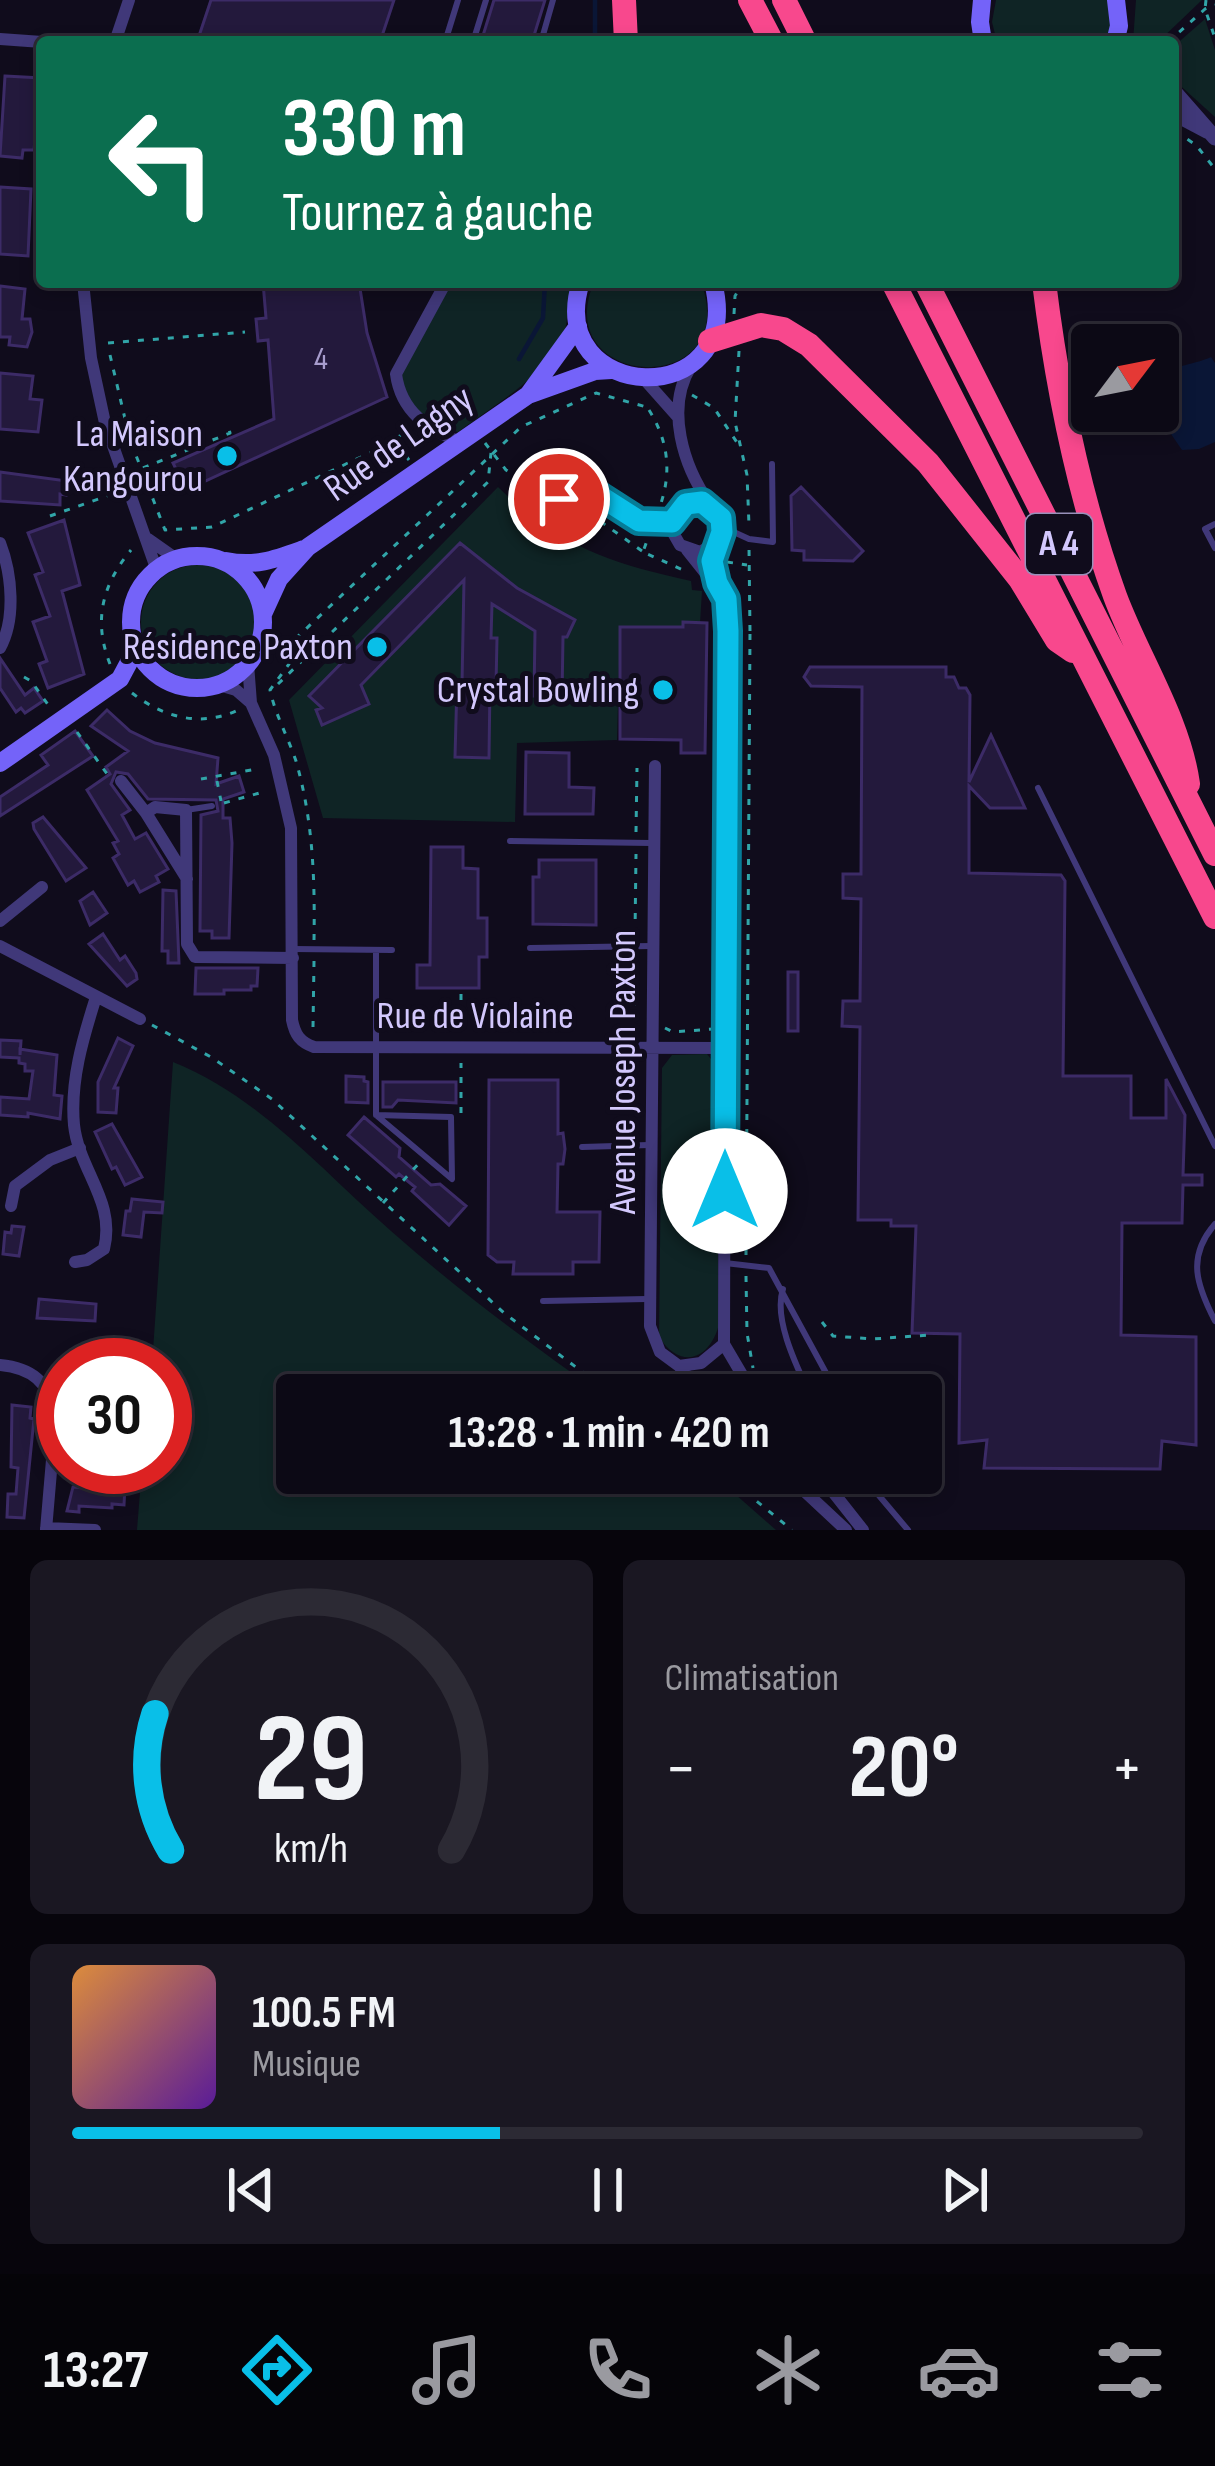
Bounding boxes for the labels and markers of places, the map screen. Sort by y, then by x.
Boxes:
place label: La Maison Kangourou [63,411,203,503]
marker: La Maison Kangourou [214,443,240,469]
pin [508,448,610,550]
place label: Résidence Paxton [123,624,353,671]
marker: Résidence Paxton [364,634,390,660]
place label: Crystal Bowling [437,667,639,714]
marker: Crystal Bowling [650,677,676,703]

